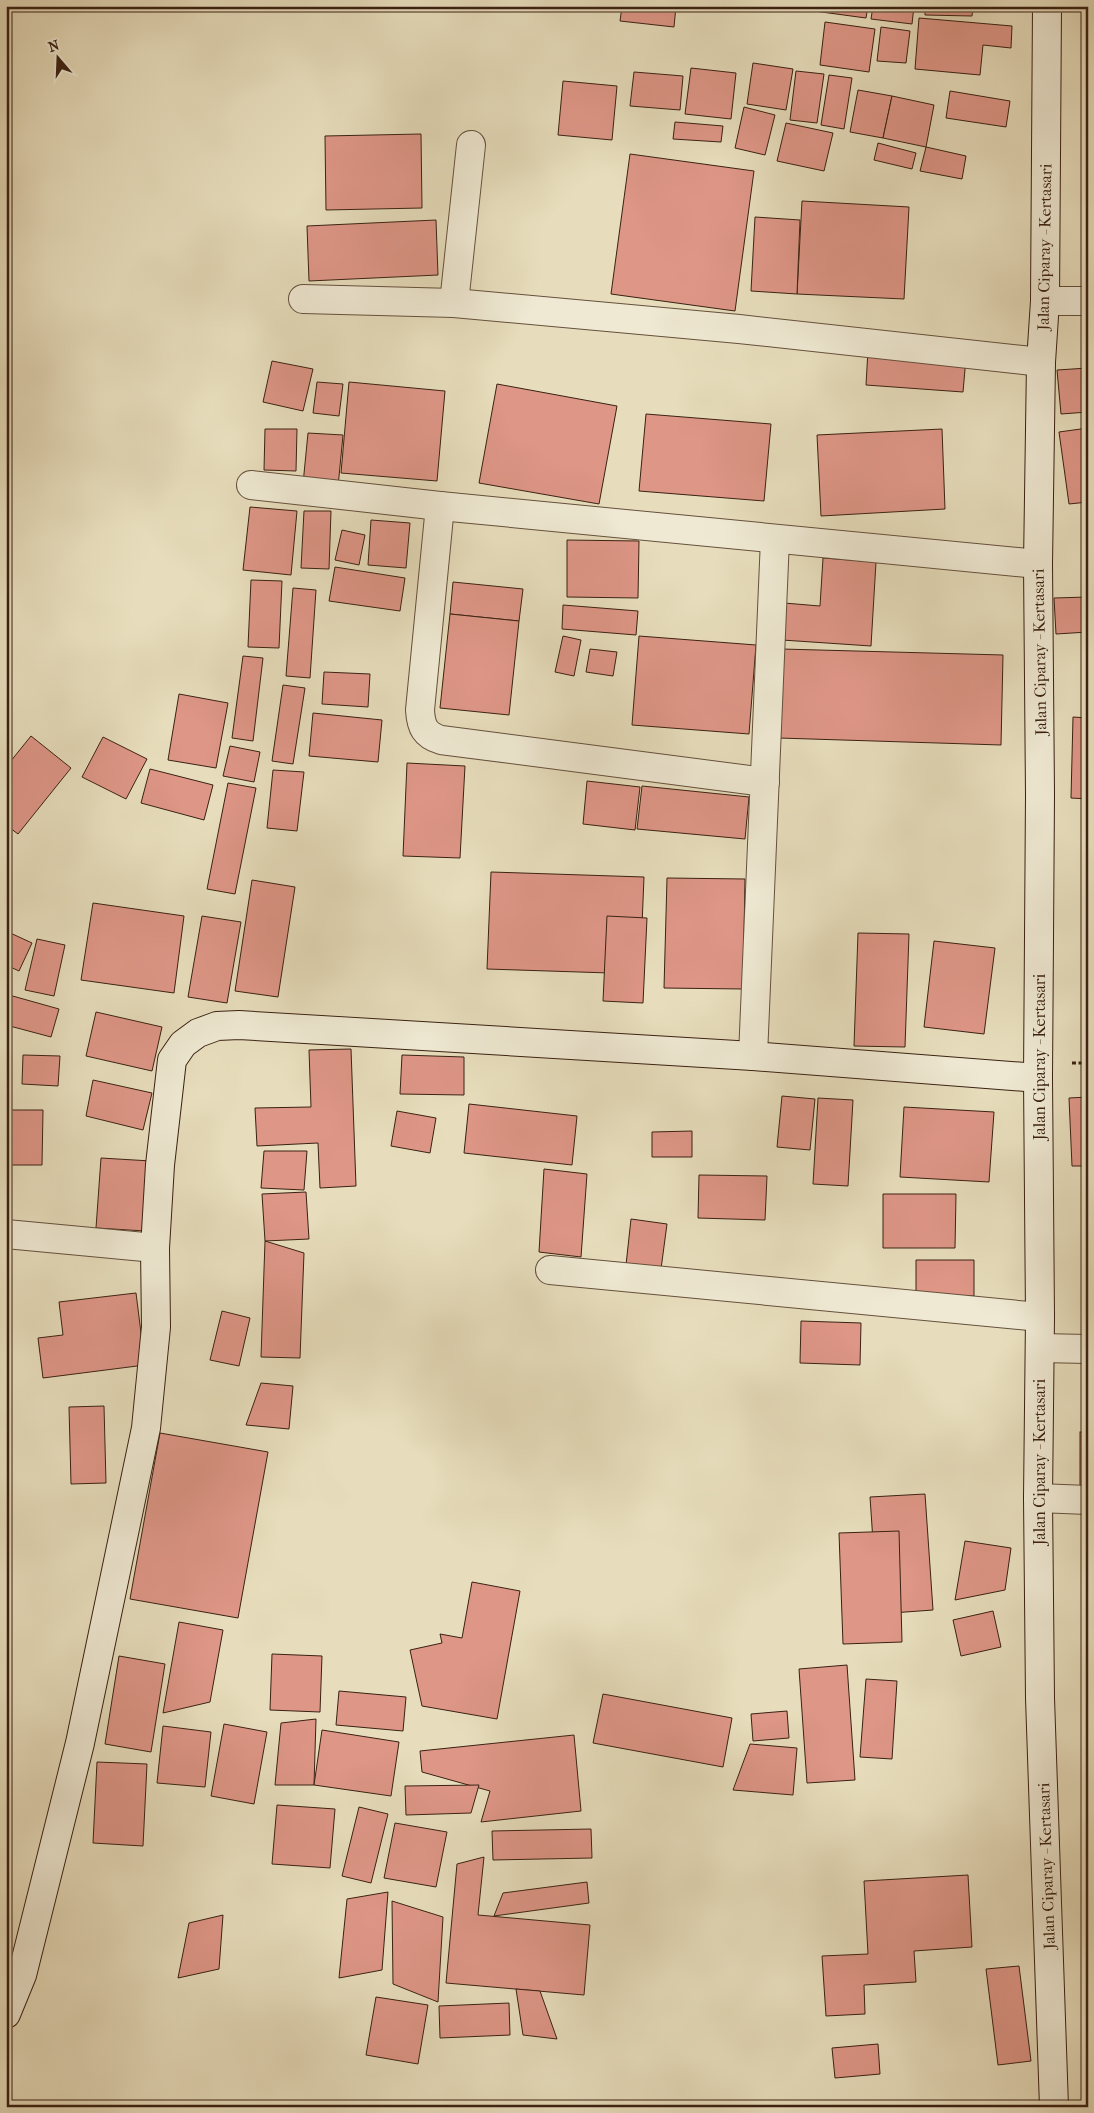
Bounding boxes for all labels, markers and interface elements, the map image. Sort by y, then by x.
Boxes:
north arrow [32,32,82,82]
text: N [46,36,62,56]
street label: Jalan Ciparay - Kertasari [1034,163,1055,333]
street label: Jalan Ciparay - Kertasari [1029,568,1050,737]
street label: Jalan Ciparay - Kertasari [1030,973,1049,1142]
street label: Jalan Ciparay - Kertasari [1030,1378,1049,1547]
street label: Jalan Ciparay - Kertasari [1034,1782,1059,1952]

